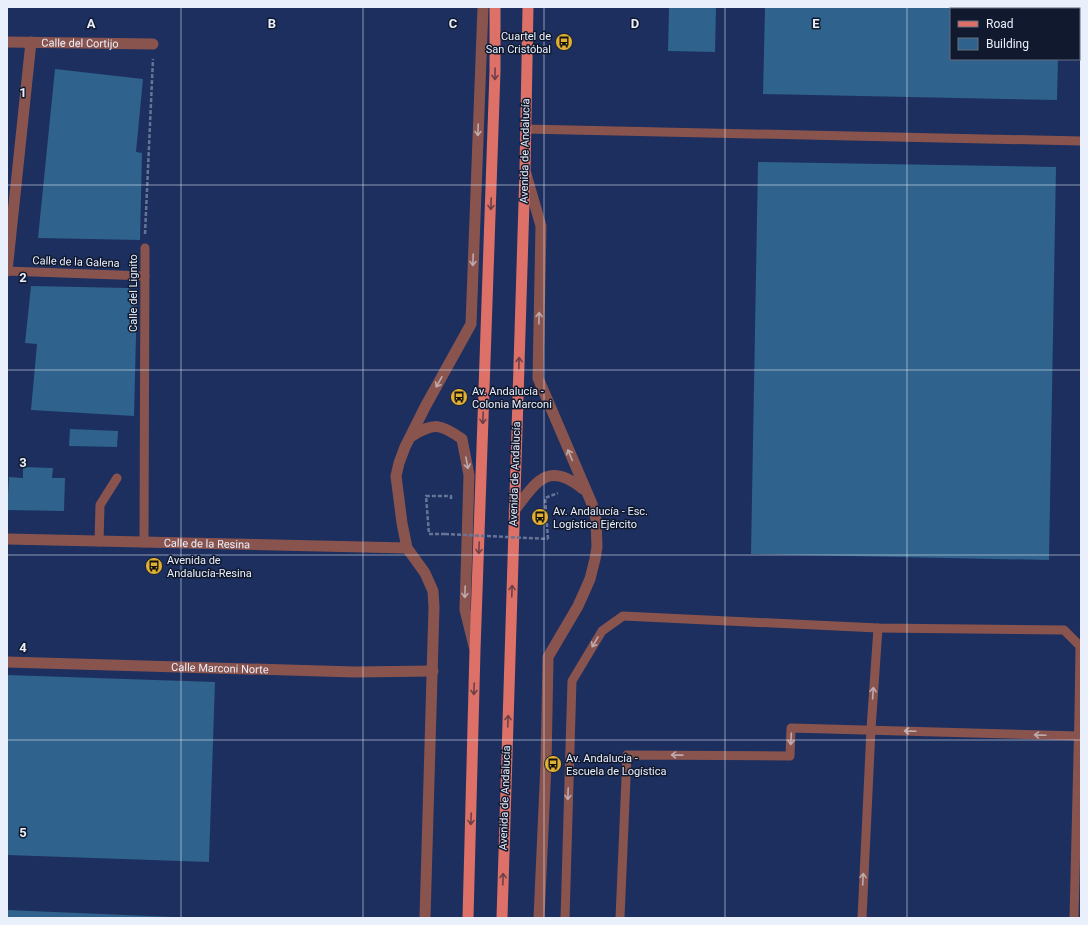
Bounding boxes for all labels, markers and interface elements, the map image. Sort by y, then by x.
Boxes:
legend [950,8,1080,60]
text: A [87,16,96,31]
text: B [268,16,276,31]
text: C [449,16,458,31]
text: D [631,16,639,31]
text: E [812,16,820,31]
text: Road [986,17,1014,31]
place label: Cuartel de San Cristóbal [486,30,551,56]
bus stop icon: Cuartel de San Cristóbal [554,32,574,52]
street label: Calle del Cortijo [41,36,119,50]
text: Building [986,37,1029,51]
one-way arrow [491,67,499,80]
text: 1 [19,85,27,100]
street label: Avenida de Andalucía [518,98,532,204]
one-way arrow [474,123,482,136]
one-way arrow [487,197,494,210]
one-way arrow [470,253,477,266]
street label: Calle de la Galena [32,254,120,270]
street label: Calle del Lignito [127,254,140,332]
text: 2 [19,270,27,285]
one-way arrow [535,312,543,325]
one-way arrow [515,357,522,370]
one-way arrow [435,375,443,387]
place label: Av. Andalucía - Colonia Marconi [472,385,552,411]
bus stop icon: Av. Andalucía - Colonia Marconi [449,387,469,407]
one-way arrow [479,411,487,424]
street label: Avenida de Andalucía [507,421,523,527]
one-way arrow [566,450,573,462]
text: 3 [19,455,27,470]
one-way arrow [463,456,471,469]
place label: Av. Andalucía - Esc. Logística Ejército [553,505,648,531]
bus stop icon: Av. Andalucía - Esc. Logística Ejército [530,507,550,527]
street label: Calle de la Resina [164,536,250,551]
one-way arrow [475,541,482,554]
place label: Avenida de Andalucía-Resina [167,554,252,580]
bus stop icon: Avenida de Andalucía-Resina [144,556,164,576]
one-way arrow [461,585,469,598]
one-way arrow [508,585,515,598]
one-way arrow [591,636,599,647]
text: 4 [19,640,27,655]
street label: Calle Marconi Norte [171,660,269,676]
one-way arrow [470,682,478,695]
one-way arrow [870,687,877,700]
one-way arrow [504,715,512,728]
one-way arrow [904,727,917,734]
one-way arrow [1034,731,1047,738]
one-way arrow [787,732,794,745]
street label: Avenida de Andalucía [497,745,513,851]
one-way arrow [671,751,684,759]
place label: Av. Andalucía - Escuela de Logística [566,752,667,778]
bus stop icon: Av. Andalucía - Escuela de Logística [543,754,563,774]
one-way arrow [565,787,572,800]
one-way arrow [467,812,475,825]
text: 5 [19,825,27,840]
one-way arrow [499,873,507,886]
one-way arrow [860,873,867,886]

